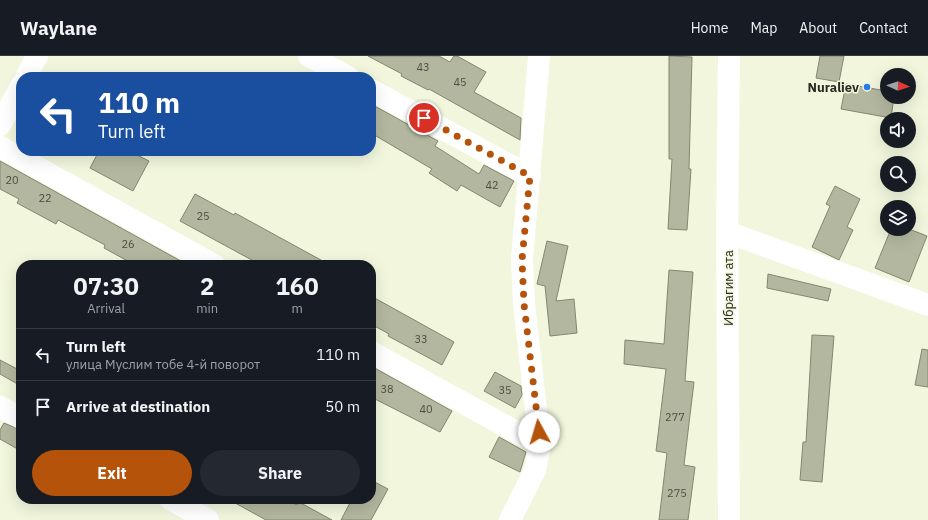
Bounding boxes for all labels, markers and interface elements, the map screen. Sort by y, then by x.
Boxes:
text: Waylane [20,16,97,40]
text: Home [691,19,728,37]
text: Map [750,19,777,37]
text: About [799,19,837,37]
text: Contact [859,19,908,37]
house number: 43 [416,60,430,74]
north arrow [880,68,916,104]
map controls [880,68,916,236]
house number: 45 [453,75,467,89]
place label: Nuraliev [808,79,859,96]
marker: Nuraliev [862,82,872,92]
text: 110 m [98,84,180,121]
icon: left [32,88,84,140]
pin [407,101,441,135]
icon: arrive [413,107,435,129]
button: sound [880,112,916,148]
text: Turn left [98,120,166,143]
button: search [880,156,916,192]
house number: 20 [5,173,19,187]
house number: 42 [485,178,499,192]
house number: 22 [38,191,52,205]
button: layers [880,200,916,236]
house number: 25 [196,209,210,223]
house number: 26 [121,237,135,251]
street label: Ибрагим ата [720,250,737,326]
text: 07:30 [73,270,139,302]
text: 2 [200,270,214,302]
text: 160 [275,270,319,302]
text: Arrival [87,300,125,317]
text: min [196,300,218,317]
text: m [291,300,303,317]
house number: 33 [414,332,428,346]
text: Turn left [66,337,126,356]
icon: left [32,344,54,366]
text: 110 m [316,345,360,364]
text: улица Муслим тобе 4-й поворот [66,356,260,373]
house number: 38 [380,382,394,396]
house number: 35 [498,383,512,397]
icon: arrive [32,396,54,418]
text: Arrive at destination [66,397,210,416]
text: 50 m [325,397,360,416]
house number: 40 [419,402,433,416]
house number: 277 [665,410,685,424]
position arrow [518,411,560,453]
button: Exit [32,450,192,496]
button: Share [200,450,360,496]
house number: 275 [667,486,687,500]

